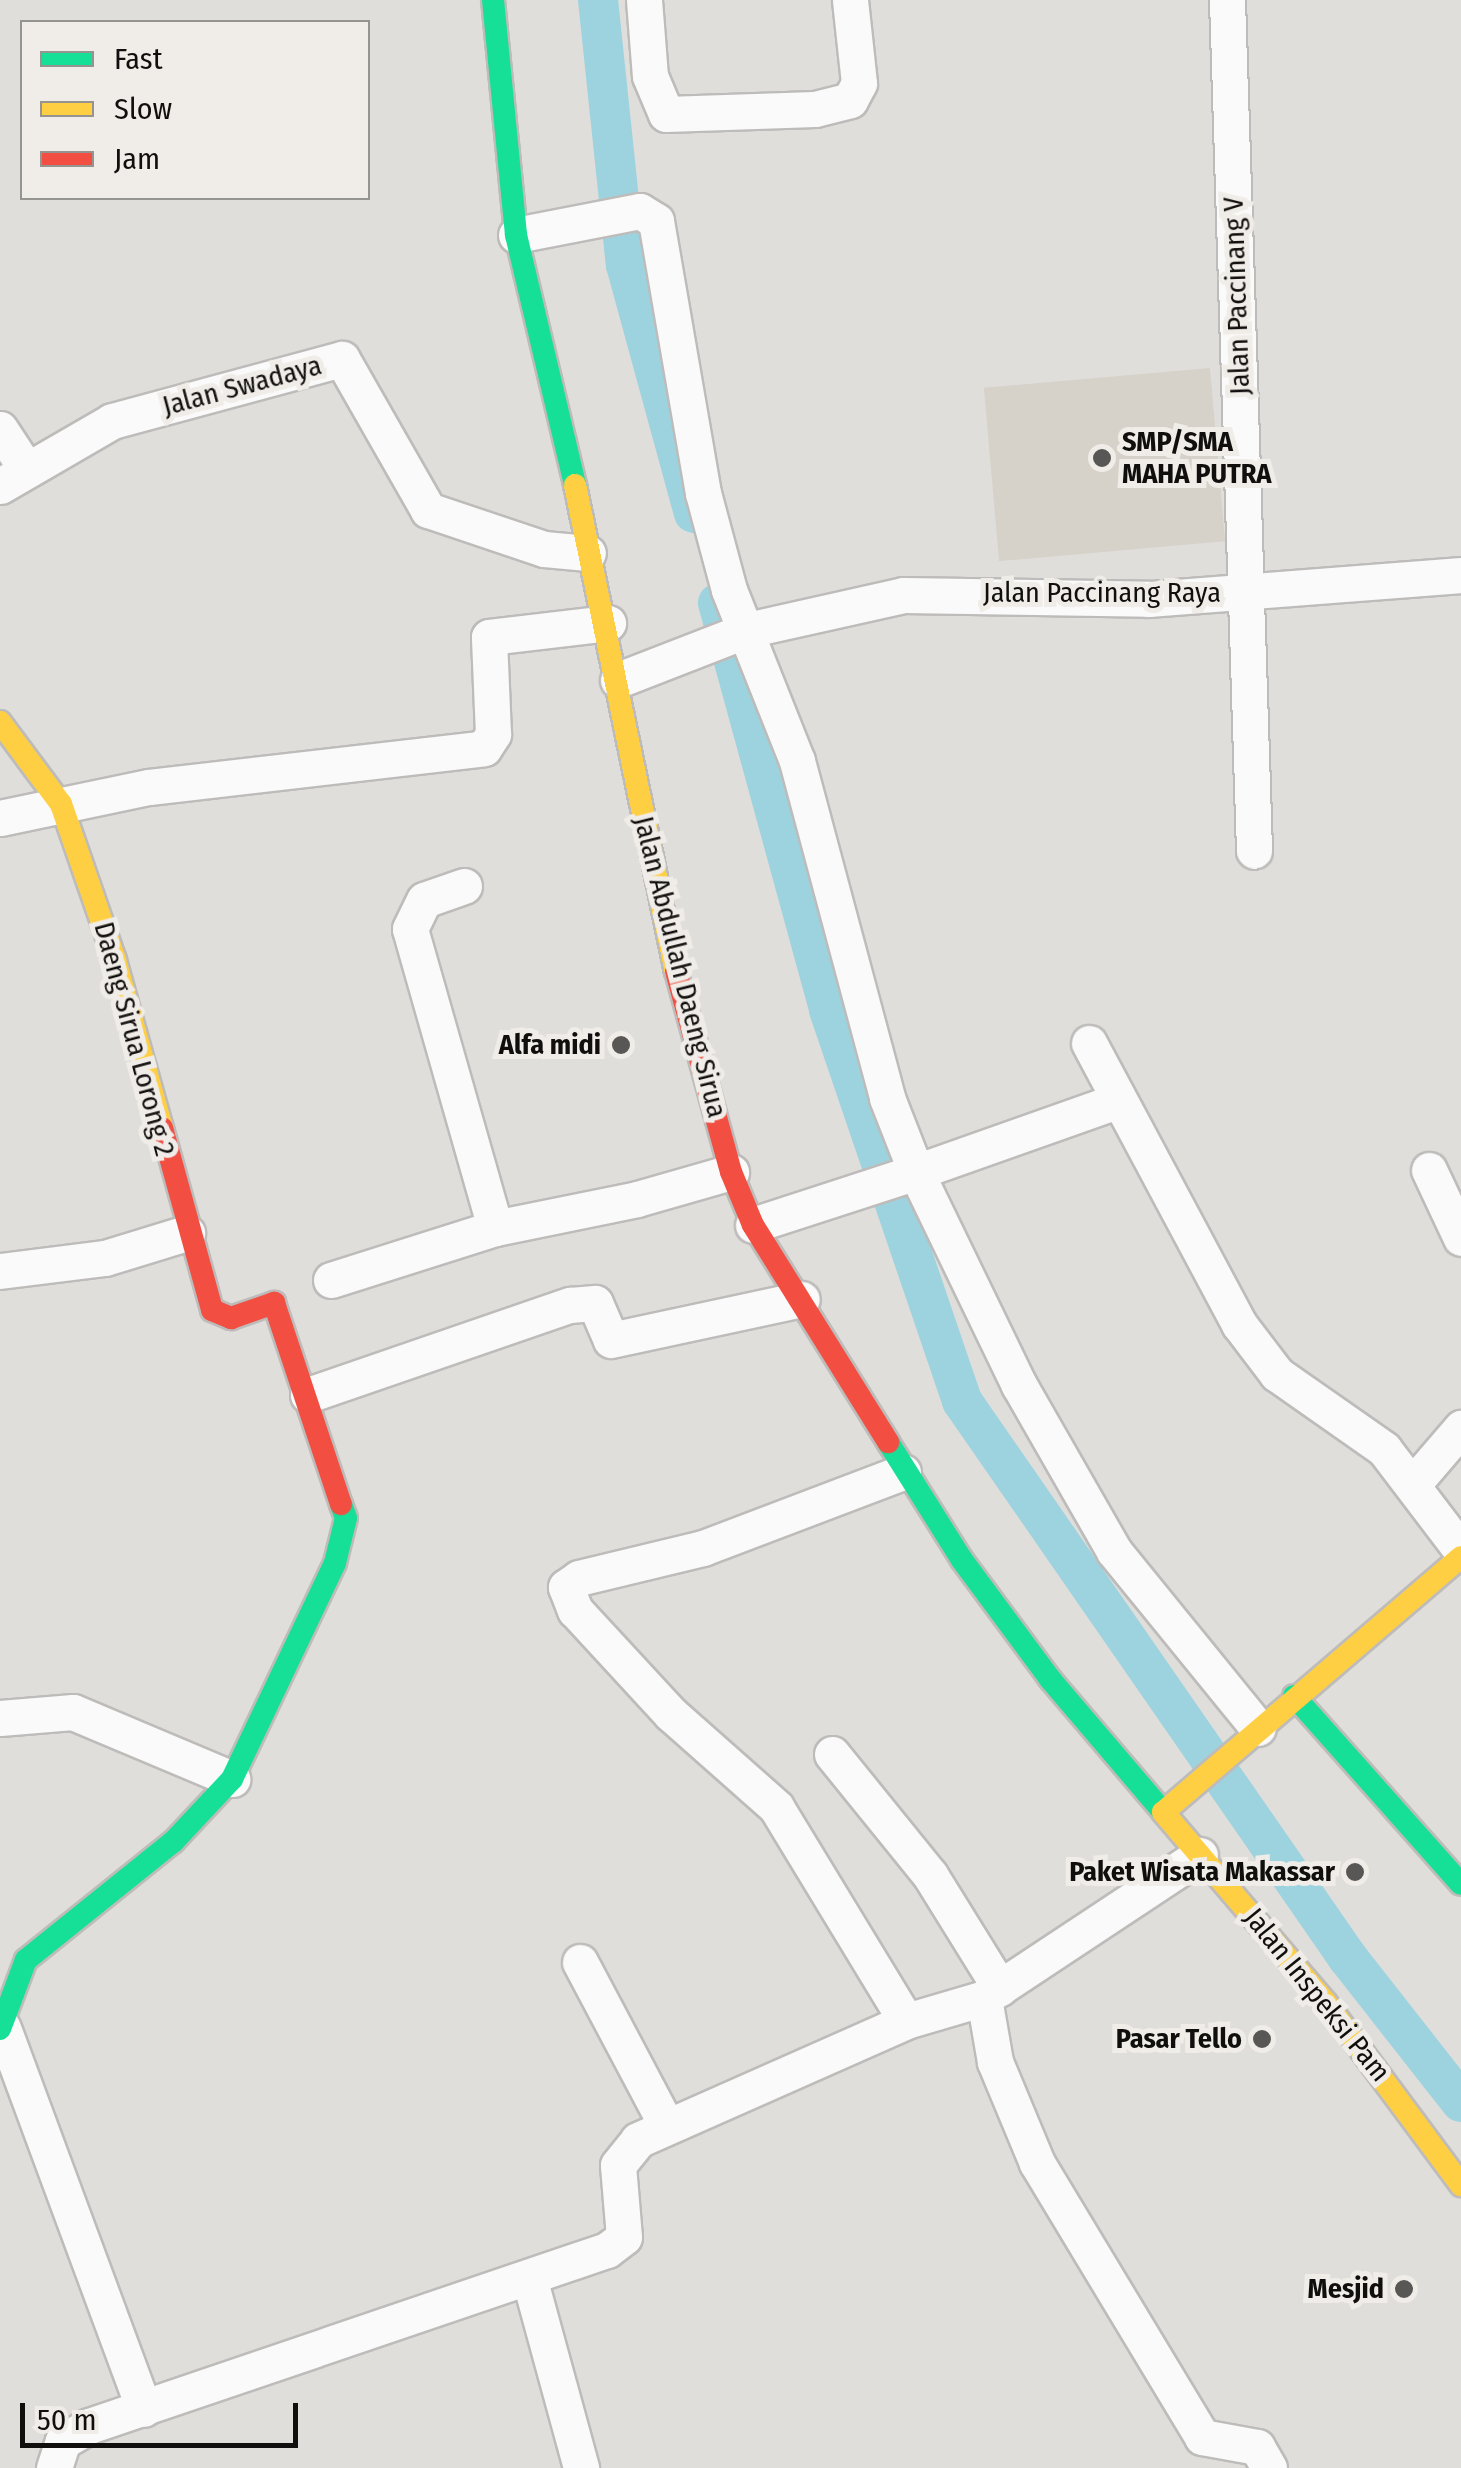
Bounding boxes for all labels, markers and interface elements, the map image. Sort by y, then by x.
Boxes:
legend [20,20,370,200]
text: Fast [114,41,162,77]
text: Slow [114,91,172,127]
text: Jam [114,141,160,177]
street label: Jalan Paccinang V [1217,196,1257,396]
street label: Jalan Swadaya [159,349,325,423]
place label: SMP/SMA MAHA PUTRA [1122,425,1272,491]
marker: SMP/SMA MAHA PUTRA [1091,447,1113,469]
street label: Jalan Paccinang Raya [983,576,1221,610]
street label: Jalan Abdullah Daeng Sirua [626,813,734,1121]
street label: Daeng Sirua Lorong 2 [87,918,181,1160]
place label: Alfa midi [499,1028,601,1062]
marker: Alfa midi [610,1034,632,1056]
place label: Paket Wisata Makassar [1069,1855,1335,1889]
marker: Paket Wisata Makassar [1344,1861,1366,1883]
street label: Jalan Inspeksi Pam [1237,1902,1397,2088]
place label: Pasar Tello [1116,2022,1242,2056]
marker: Pasar Tello [1251,2028,1273,2050]
place label: Mesjid [1308,2272,1384,2306]
marker: Mesjid [1393,2278,1415,2300]
scale bar [25,2383,302,2445]
text: 50 m [37,2402,97,2438]

